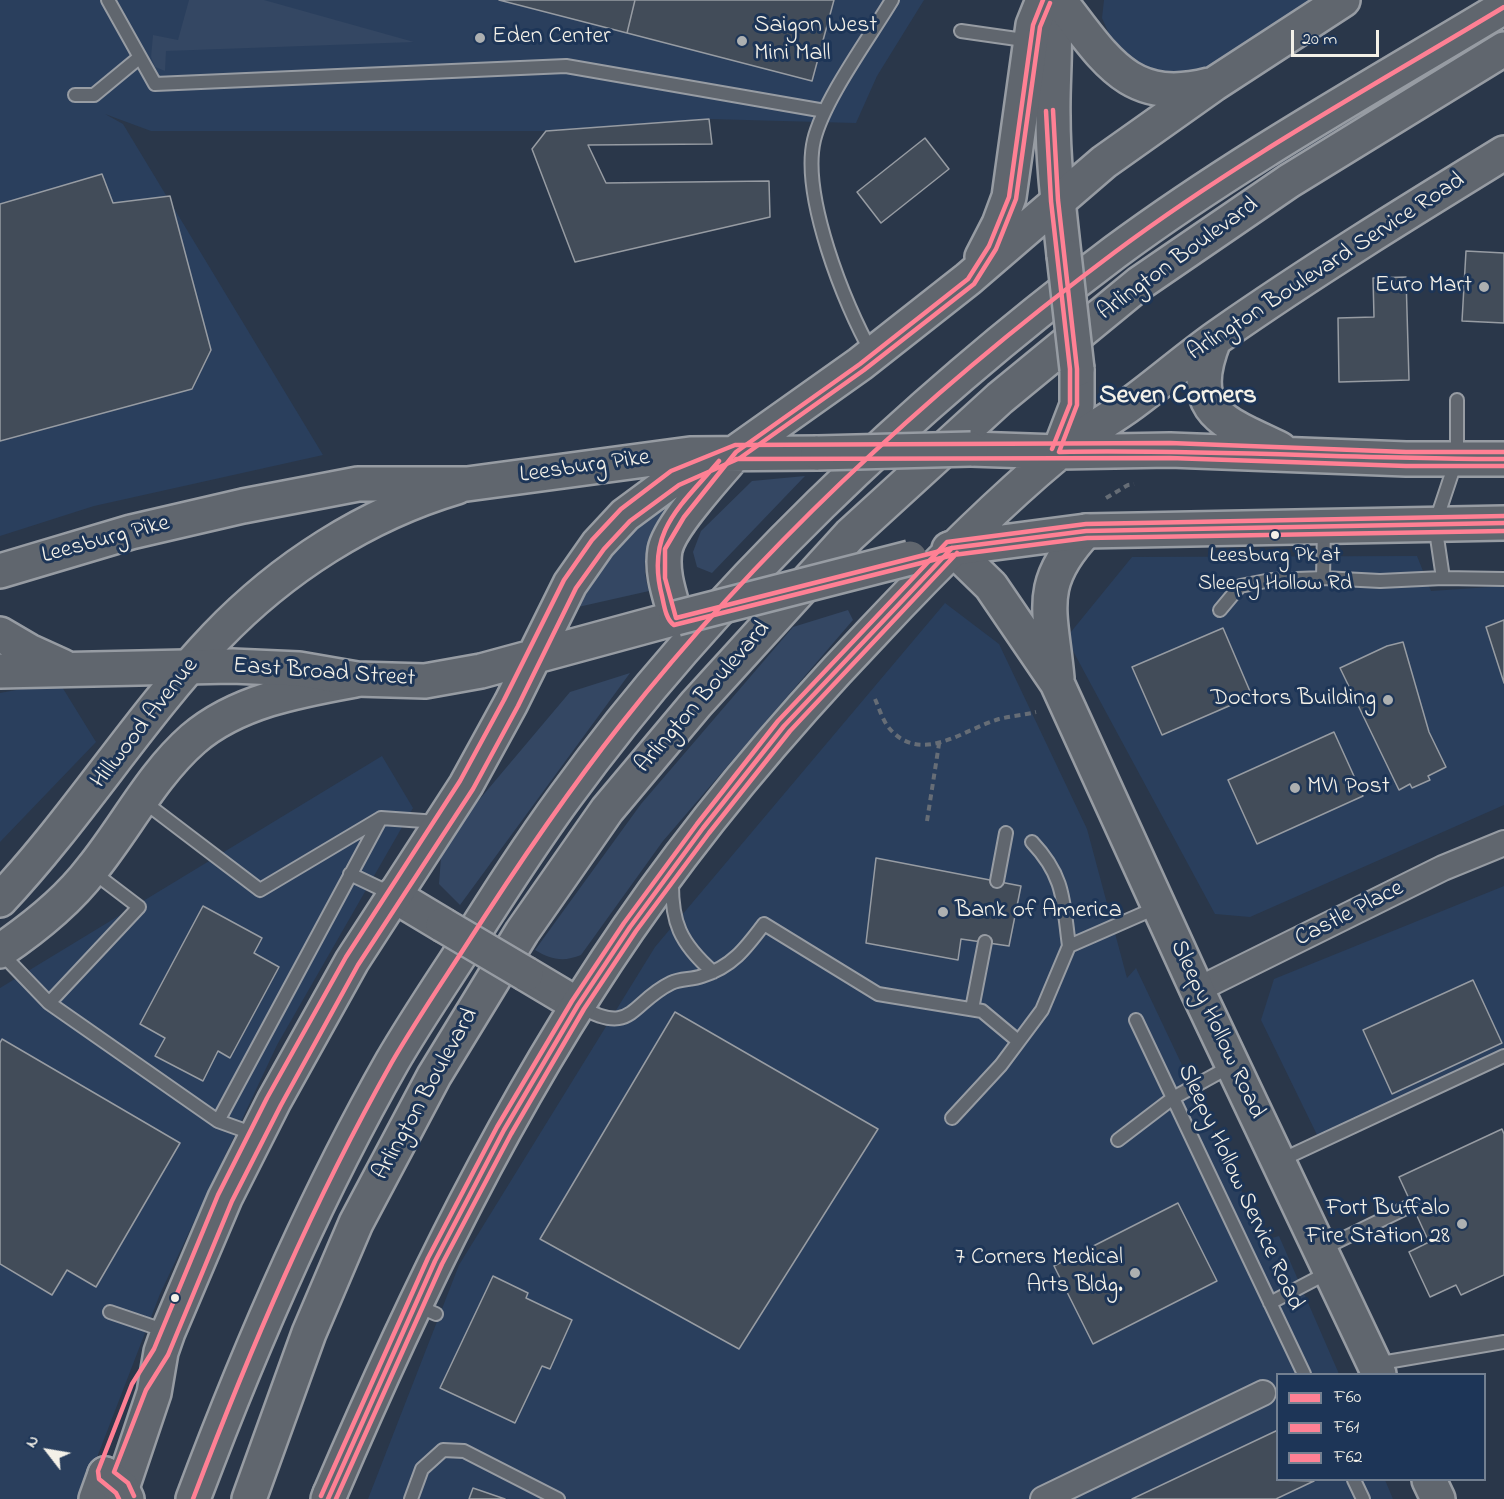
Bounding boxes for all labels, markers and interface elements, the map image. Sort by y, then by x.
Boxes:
place label: Saigon West Mini Mall [754,13,877,69]
scale bar [1294,18,1382,56]
place label: Eden Center [492,24,611,52]
text: 20 m [1302,27,1337,53]
marker: Eden Center [473,31,487,45]
marker: Saigon West Mini Mall [735,34,749,48]
street label: Arlington Boulevard Service Road [1183,168,1471,368]
street label: Arlington Boulevard [1093,192,1265,328]
place label: Euro Mart [1375,273,1472,301]
marker: Euro Mart [1477,280,1491,294]
district label: Seven Corners [1099,382,1257,414]
street label: Leesburg Pike [518,445,652,491]
street label: Leesburg Pike [39,510,173,572]
marker: Leesburg Pk at Sleepy Hollow Rd [1269,529,1281,541]
place label: Leesburg Pk at Sleepy Hollow Rd [1198,544,1352,596]
street label: Arlington Boulevard [630,616,778,780]
street label: Hillwood Avenue [86,653,206,795]
street label: East Broad Street [232,653,416,695]
place label: Doctors Building [1210,686,1376,714]
marker: Doctors Building [1381,693,1395,707]
place label: MVI Post [1307,774,1390,802]
marker: MVI Post [1288,781,1302,795]
street label: Castle Place [1291,875,1409,955]
place label: Bank of America [955,898,1122,926]
marker: Bank of America [936,905,950,919]
street label: Sleepy Hollow Road [1162,936,1270,1124]
street label: Arlington Boulevard [368,1004,486,1186]
street label: Sleepy Hollow Service Road [1169,1060,1309,1316]
place label: Fort Buffalo Fire Station 28 [1306,1196,1450,1252]
marker: Fort Buffalo Fire Station 28 [1455,1217,1469,1231]
place label: 7 Corners Medical Arts Bldg. [955,1245,1123,1301]
marker: 7 Corners Medical Arts Bldg. [1128,1266,1142,1280]
unlabelled marker [169,1292,181,1304]
legend [1276,1373,1486,1481]
text: F60 [1334,1385,1361,1411]
text: F61 [1334,1415,1359,1441]
north arrow [18,1421,78,1481]
text: N [20,1431,46,1453]
text: F62 [1334,1445,1363,1471]

